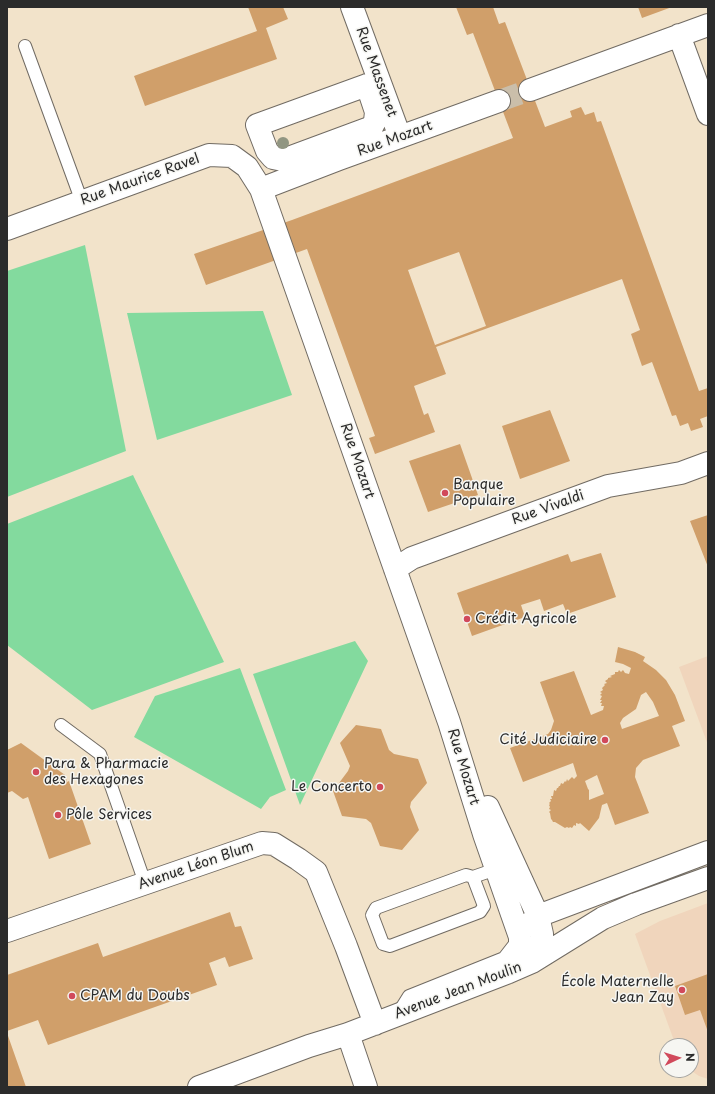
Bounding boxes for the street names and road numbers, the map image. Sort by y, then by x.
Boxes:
street label: Rue Massenet [352,25,400,119]
street label: Rue Mozart [355,118,435,160]
street label: Rue Maurice Ravel [78,151,202,209]
street label: Rue Mozart [336,421,378,501]
street label: Rue Vivaldi [510,487,586,529]
street label: Rue Mozart [443,727,483,807]
street label: Avenue Léon Blum [136,838,256,894]
street label: Avenue Jean Moulin [392,959,524,1023]

